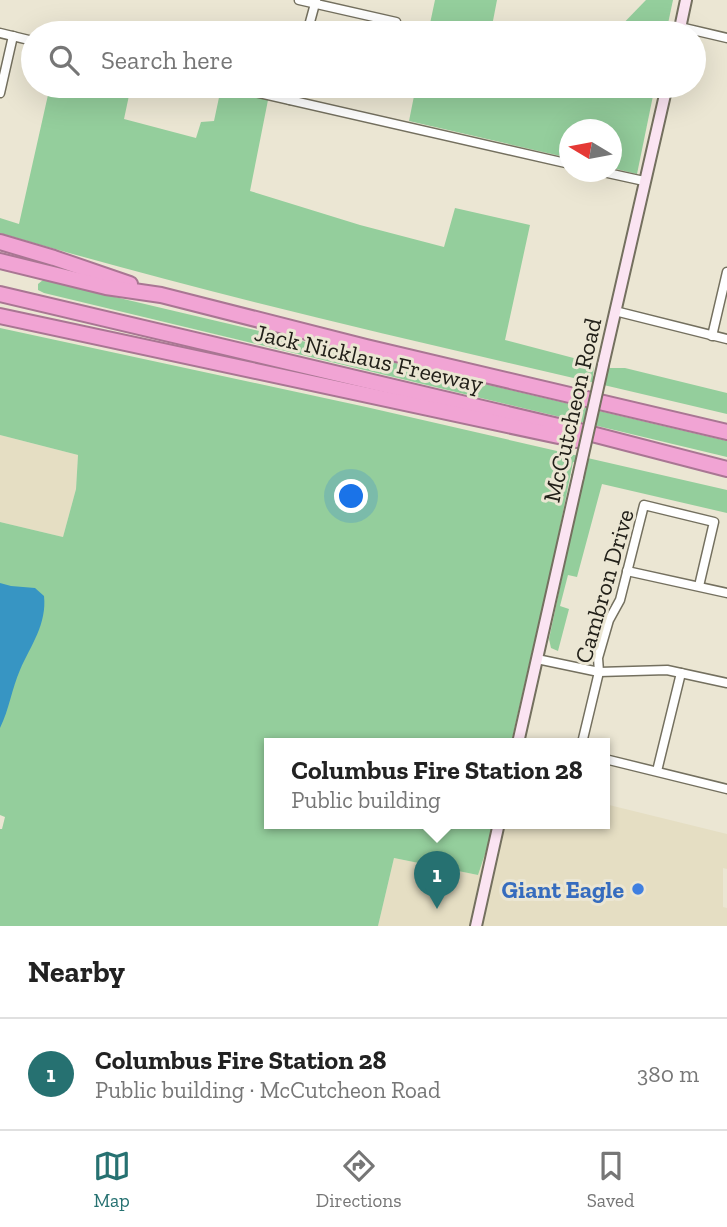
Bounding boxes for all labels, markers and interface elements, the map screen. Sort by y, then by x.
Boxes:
search box [21,21,706,98]
icon: search [45,41,83,79]
text: Search here [101,44,233,76]
north arrow [559,119,622,182]
street label: McCutcheon Road [537,315,607,505]
street label: Jack Nicklaus Freeway [252,318,487,399]
your location [334,479,368,513]
street label: Cambron Drive [568,506,640,666]
popup [264,738,610,829]
text: Columbus Fire Station 28 [291,754,583,786]
text: Public building [291,786,441,814]
pin: 1 [414,851,460,909]
place label: Giant Eagle [502,875,624,904]
marker: Giant Eagle [630,881,646,897]
text: Nearby [28,954,125,990]
text: Columbus Fire Station 28 [95,1044,386,1076]
text: 1 [46,1060,56,1088]
text: 380 m [637,1060,699,1088]
text: Public building · McCutcheon Road [95,1076,441,1104]
tab: Map [93,1147,131,1212]
tab: Directions [316,1147,402,1212]
tab: Saved [587,1147,634,1212]

